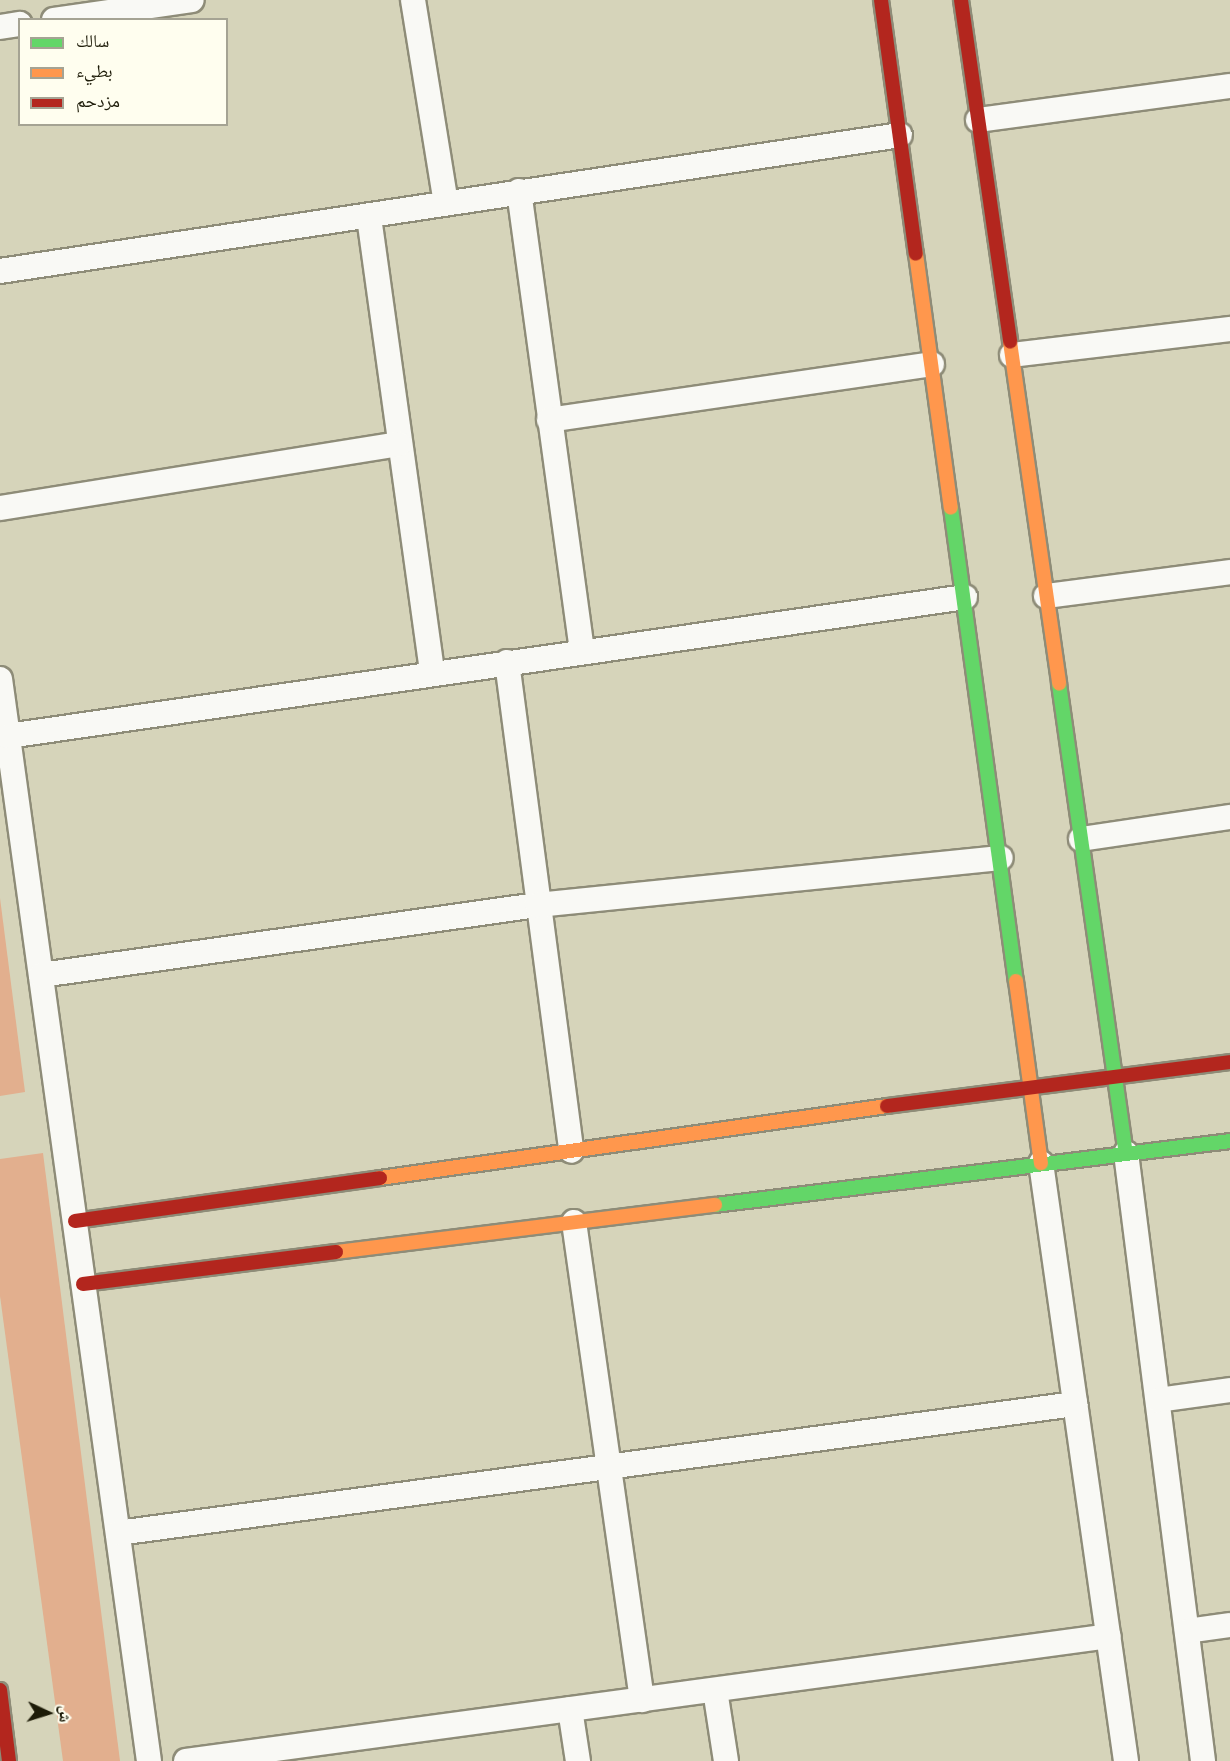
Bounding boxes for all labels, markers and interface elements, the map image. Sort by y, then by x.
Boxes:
legend [18,18,228,126]
text: سالك [76,29,109,51]
text: بطيء [76,59,113,81]
text: مزدحم [76,89,120,111]
north arrow [18,1683,78,1743]
text: ش [56,1705,77,1723]

